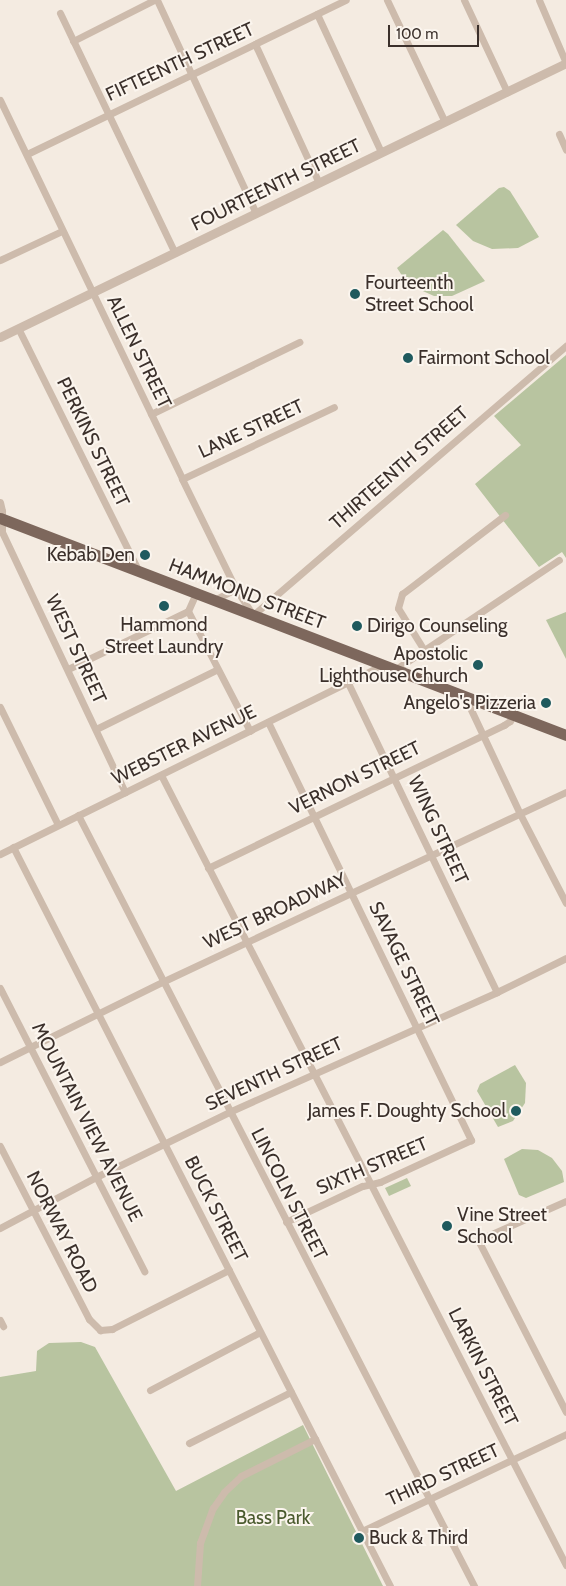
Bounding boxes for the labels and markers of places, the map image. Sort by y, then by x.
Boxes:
place label: Fourteenth Street School [365,272,474,316]
marker: Fourteenth Street School [349,288,361,300]
place label: Fairmont School [418,347,550,369]
marker: Fairmont School [402,352,414,364]
place label: Kebab Den [47,544,135,566]
marker: Kebab Den [139,549,151,561]
marker: Hammond Street Laundry [158,600,170,612]
place label: Hammond Street Laundry [105,614,223,658]
place label: Dirigo Counseling [367,615,508,637]
marker: Dirigo Counseling [351,620,363,632]
place label: Apostolic Lighthouse Church [319,643,468,687]
marker: Apostolic Lighthouse Church [472,659,484,671]
place label: Angelo's Pizzeria [403,692,536,714]
marker: Angelo's Pizzeria [540,697,552,709]
place label: James F. Doughty School [307,1100,506,1122]
marker: James F. Doughty School [510,1105,522,1117]
place label: Vine Street School [457,1204,547,1248]
marker: Vine Street School [441,1220,453,1232]
place label: Buck & Third [369,1527,468,1549]
marker: Buck & Third [353,1532,365,1544]

